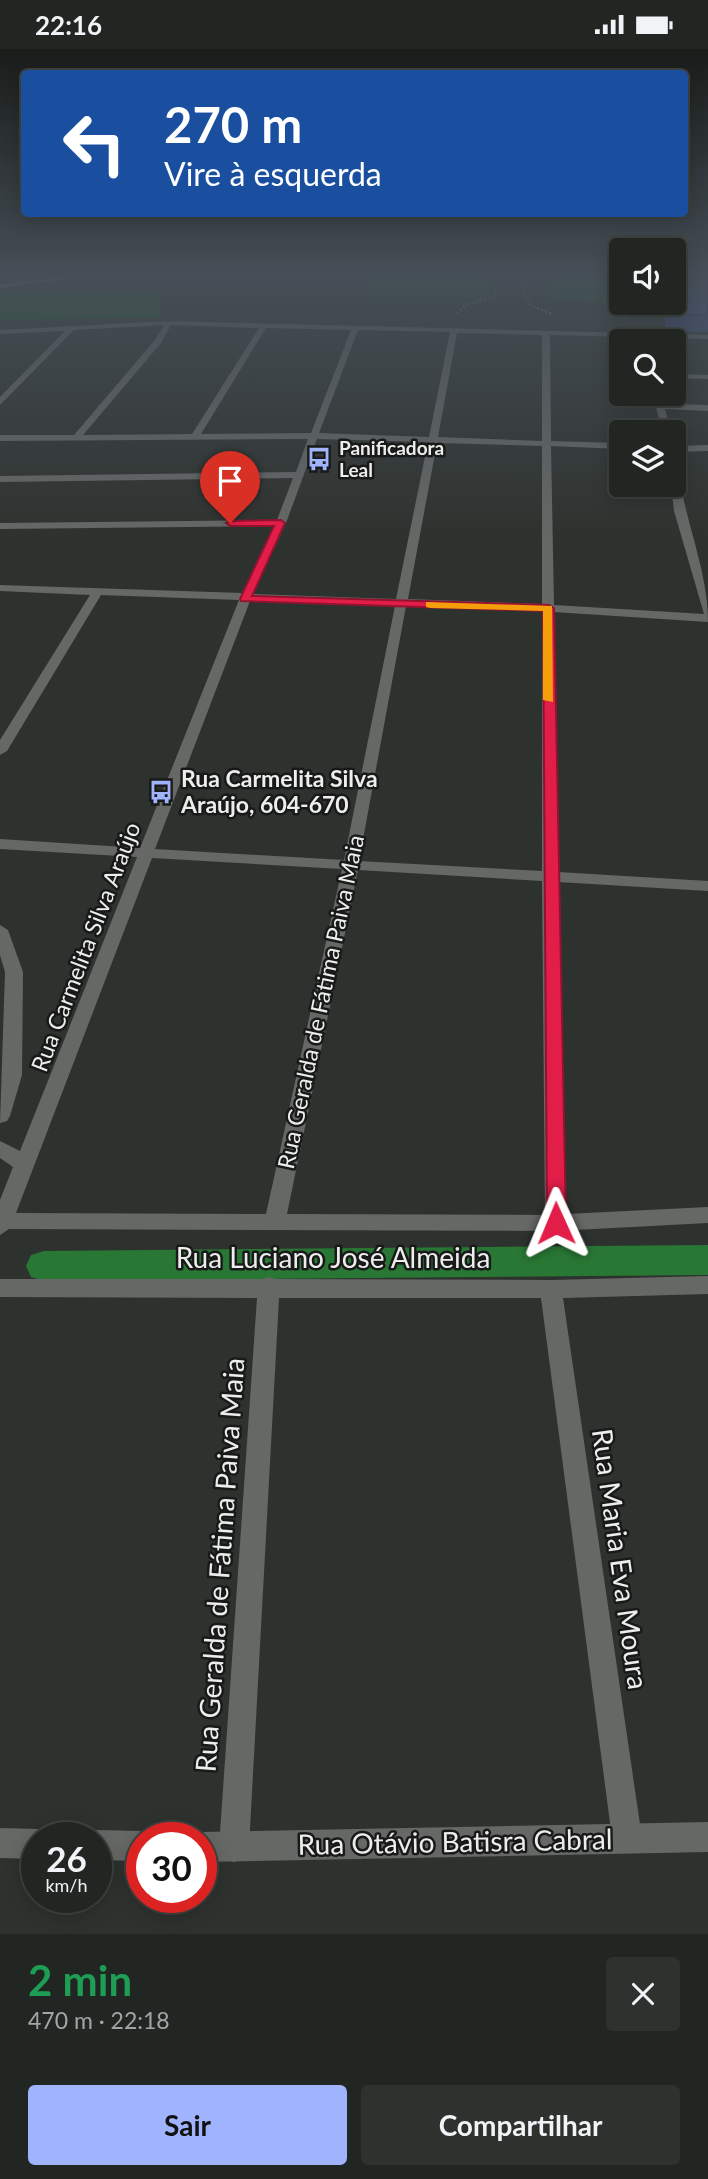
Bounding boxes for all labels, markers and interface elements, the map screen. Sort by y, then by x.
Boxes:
text: 22:16 [35,9,102,41]
text: 270 m [164,95,302,153]
icon: left [49,98,140,189]
text: Vire à esquerda [164,154,382,193]
map controls [609,238,686,497]
button: sound [609,238,686,315]
button: search [609,329,686,406]
button: layers [609,420,686,497]
place label: Panificadora Leal [339,436,444,481]
bus stop icon: Panificadora Leal [305,445,333,473]
pin [200,451,260,523]
icon: arrive [211,462,249,500]
place label: Rua Carmelita Silva Araújo, 604-670 [180,764,378,818]
bus stop icon: Rua Carmelita Silva Araújo, 604-670 [147,778,175,806]
street label: Rua Carmelita Silva Araújo [25,818,146,1075]
street label: Rua Geralda de Fátima Paiva Maia [271,832,369,1171]
position arrow [519,1186,593,1260]
street label: Rua Luciano José Almeida [176,1240,490,1274]
street label: Rua Geralda de Fátima Paiva Maia [188,1357,250,1773]
street label: Rua Maria Eva Moura [586,1426,656,1691]
street label: Rua Otávio Batisra Cabral [297,1821,613,1861]
speed limit sign: 30 [126,1822,217,1913]
text: 26 [46,1837,87,1879]
text: km/h [45,1874,88,1896]
text: 2 min [28,1955,132,2005]
button: close [606,1957,680,2031]
text: 470 m · 22:18 [28,2006,170,2034]
button: Sair [28,2085,347,2165]
button: Compartilhar [361,2085,680,2165]

